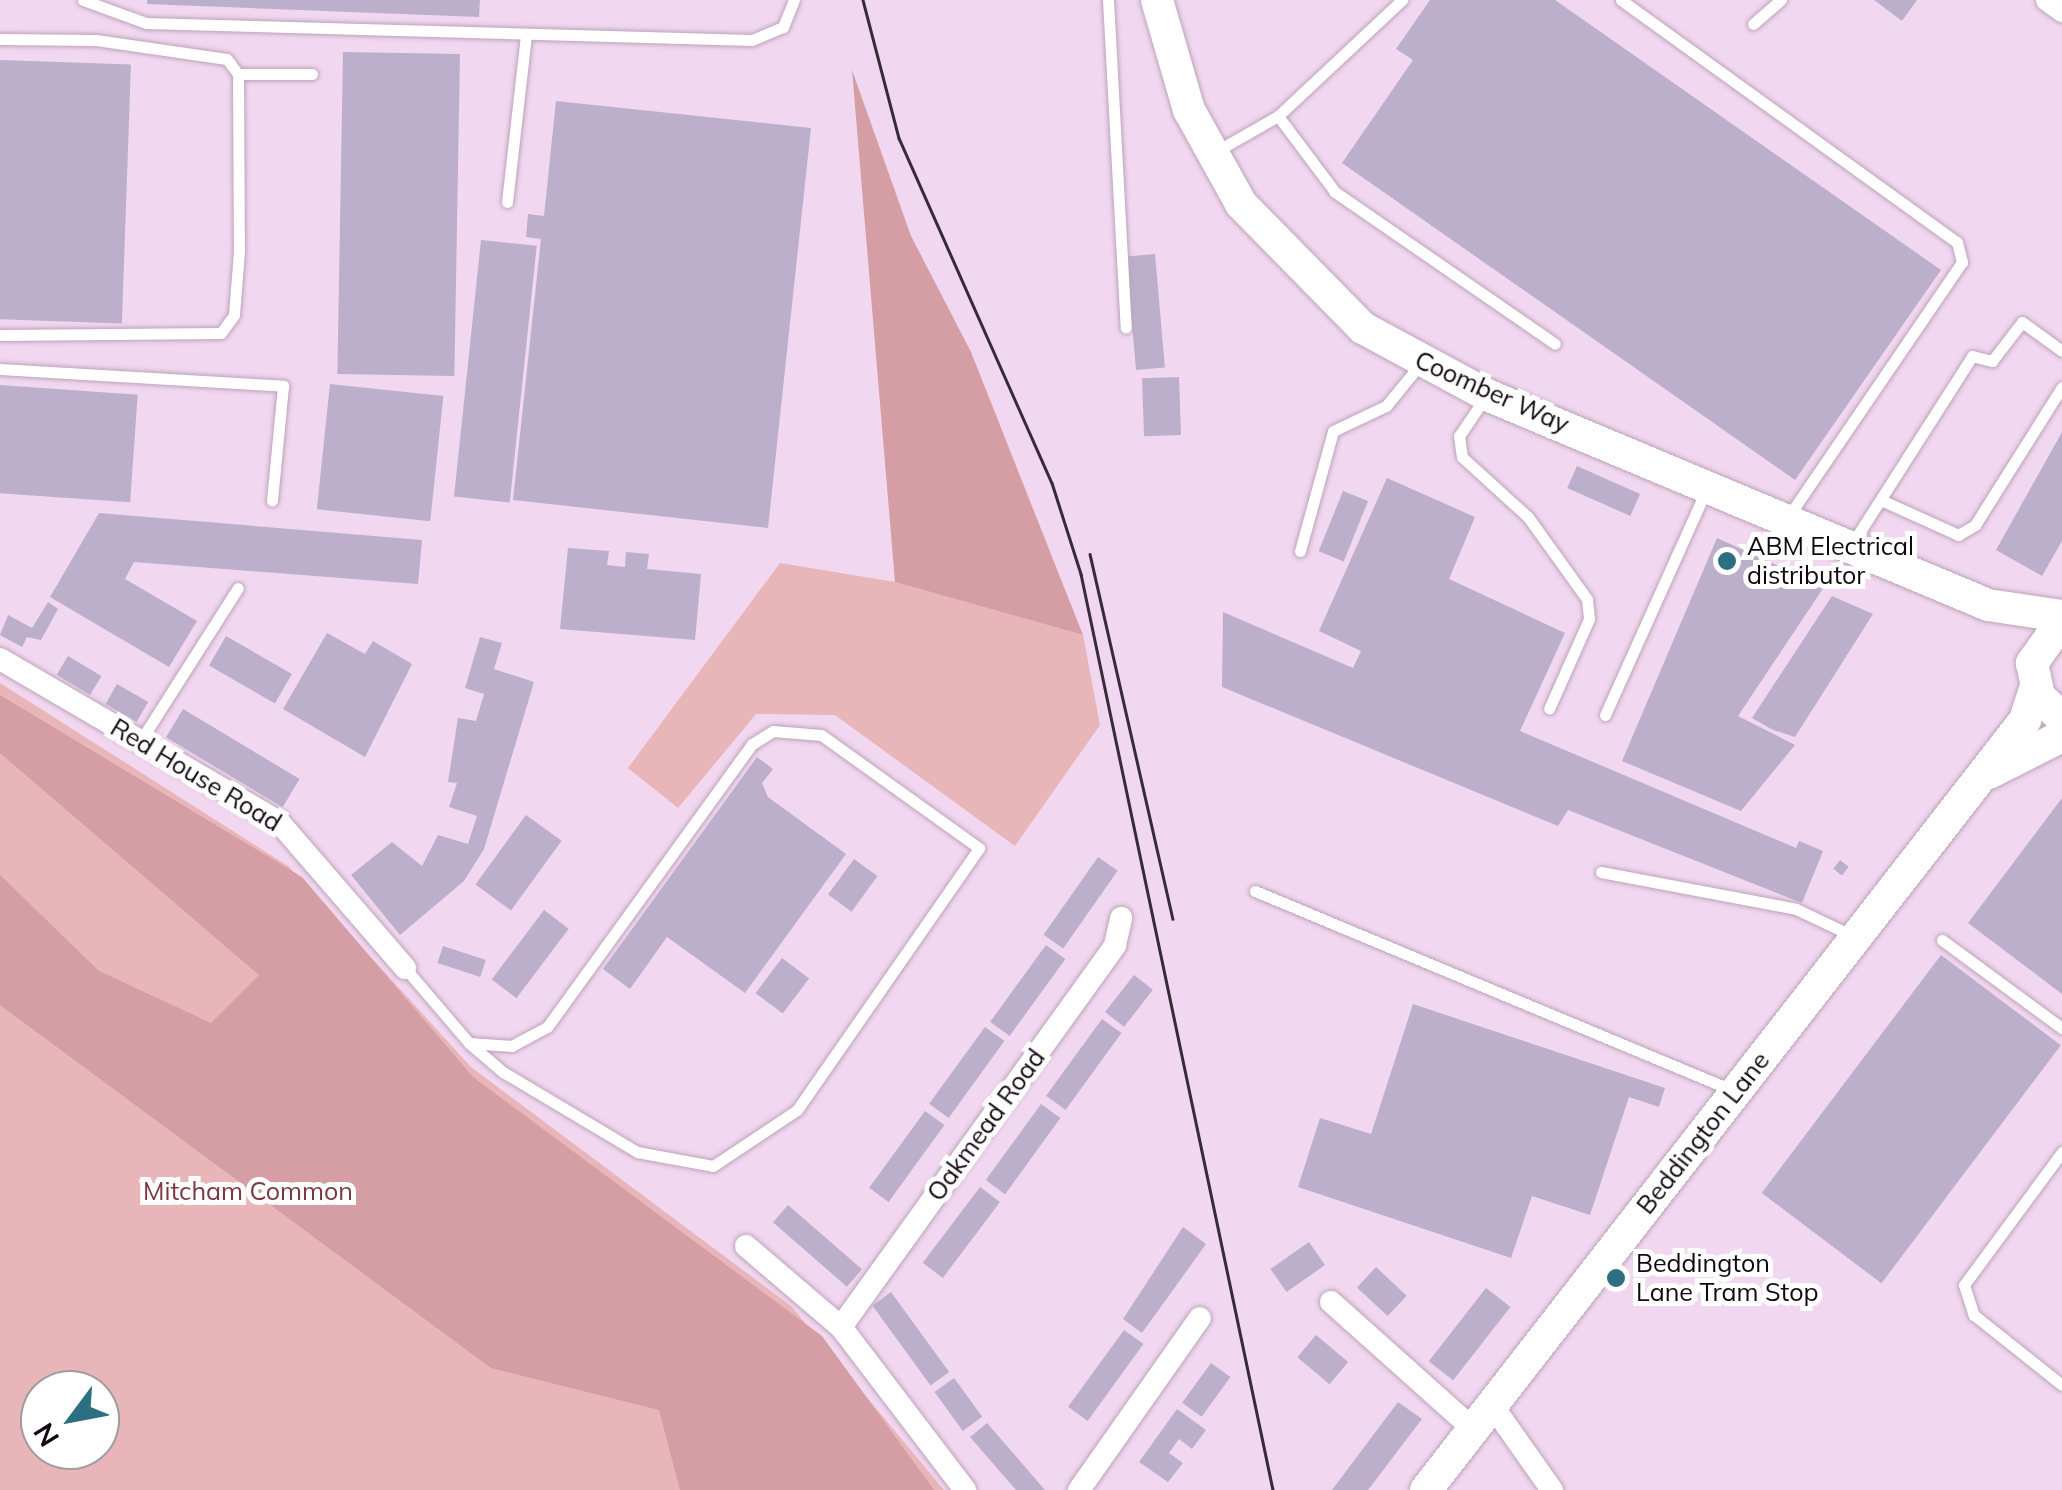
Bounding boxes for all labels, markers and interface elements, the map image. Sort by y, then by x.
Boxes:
street label: Coomber Way [1410,345,1574,439]
place label: ABM Electrical distributor [1747,532,1914,591]
marker: ABM Electrical distributor [1716,550,1738,572]
street label: Red House Road [105,712,287,838]
street label: Oakmead Road [921,1043,1051,1207]
street label: Beddington Lane [1630,1046,1776,1220]
park label: Mitcham Common [143,1176,353,1206]
place label: Beddington Lane Tram Stop [1636,1249,1818,1308]
marker: Beddington Lane Tram Stop [1605,1267,1627,1289]
north arrow [20,1370,120,1470]
text: N [25,1417,66,1453]

